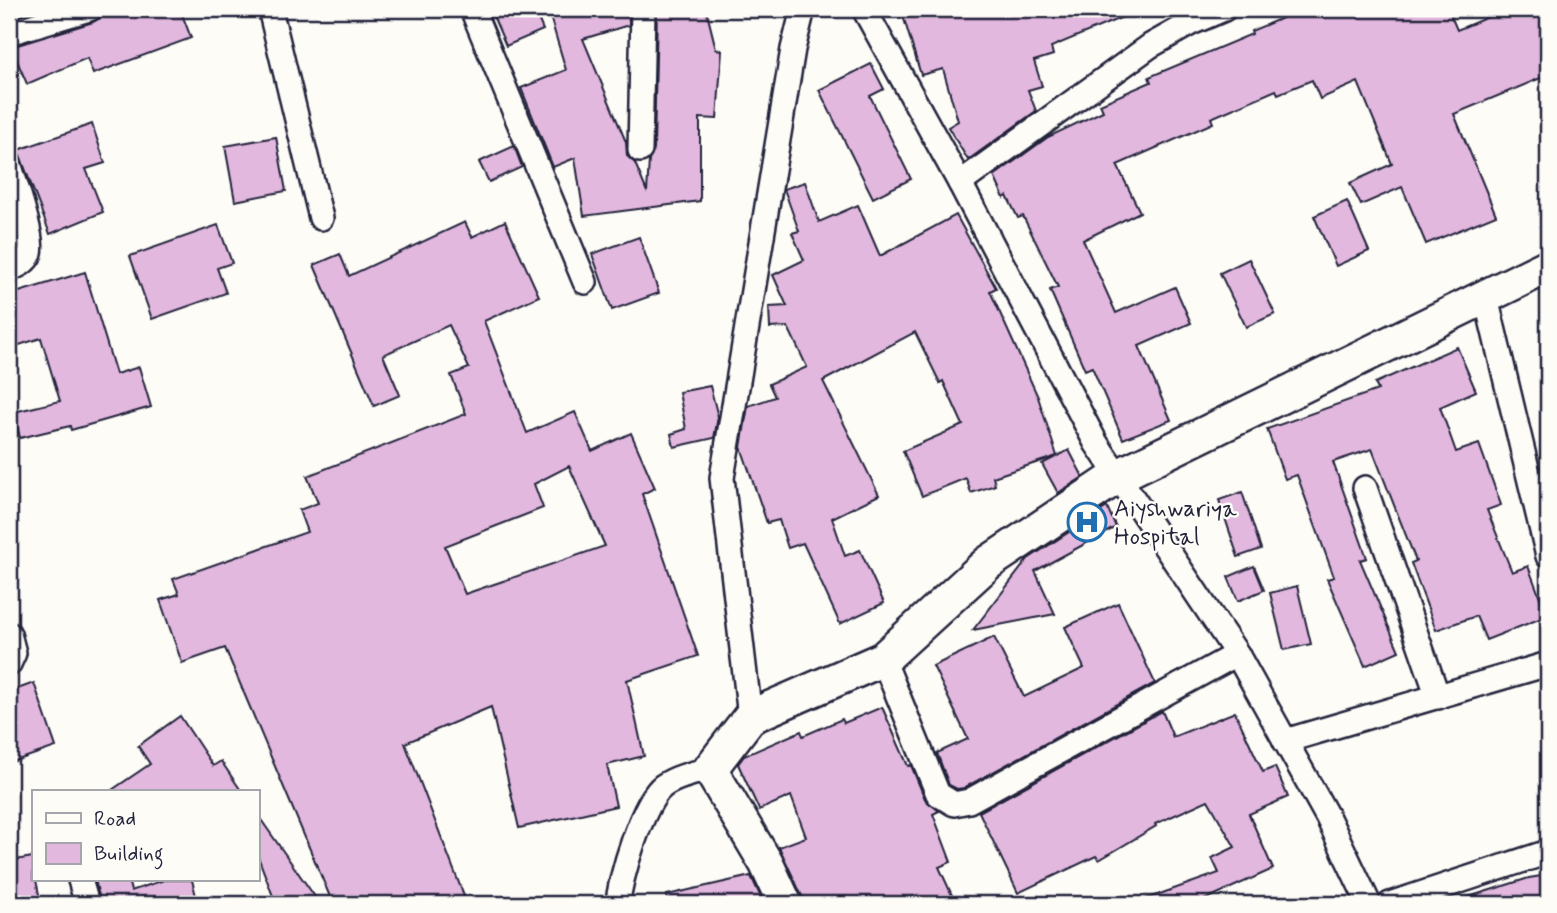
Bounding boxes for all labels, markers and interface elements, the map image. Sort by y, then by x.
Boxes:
place label: Aiyshwariya Hospital [1114,494,1237,553]
hospital icon: Aiyshwariya Hospital [1066,501,1108,543]
legend [32,790,259,881]
text: Road [94,805,136,833]
text: Building [94,840,164,870]

